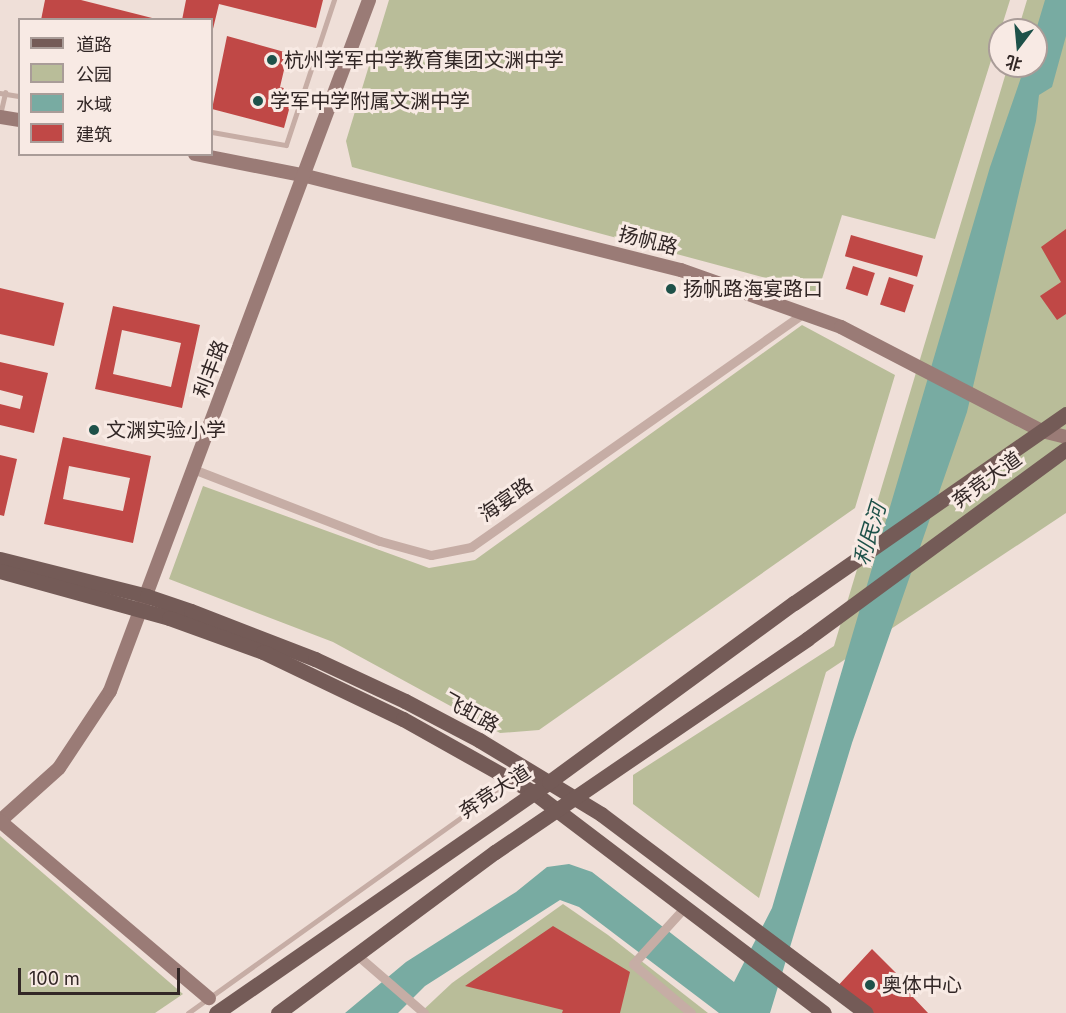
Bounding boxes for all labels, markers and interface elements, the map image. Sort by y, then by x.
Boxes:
legend [18,18,213,156]
north arrow [988,18,1048,78]
text: 道路 [76,34,112,55]
place label: 杭州学军中学教育集团文渊中学 [284,48,564,72]
text: 北 [1003,52,1024,75]
marker: 杭州学军中学教育集团文渊中学 [265,53,279,67]
text: 公园 [76,64,112,85]
place label: 学军中学附属文渊中学 [270,89,470,113]
text: 水域 [76,94,112,115]
marker: 学军中学附属文渊中学 [251,94,265,108]
text: 建筑 [76,124,112,145]
street label: 扬帆路 [616,222,680,260]
place label: 扬帆路海宴路口 [683,277,823,301]
marker: 扬帆路海宴路口 [664,282,678,296]
street label: 利丰路 [189,337,233,401]
place label: 文渊实验小学 [106,418,226,442]
marker: 文渊实验小学 [87,423,101,437]
street label: 奔竞大道 [948,447,1026,513]
street label: 海宴路 [475,473,537,527]
water label: 利民河 [849,500,891,568]
street label: 飞虹路 [439,688,503,738]
street label: 奔竞大道 [455,760,535,824]
scale bar [21,956,183,994]
text: 100 m [29,968,80,989]
place label: 奥体中心 [882,973,962,997]
marker: 奥体中心 [863,978,877,992]

